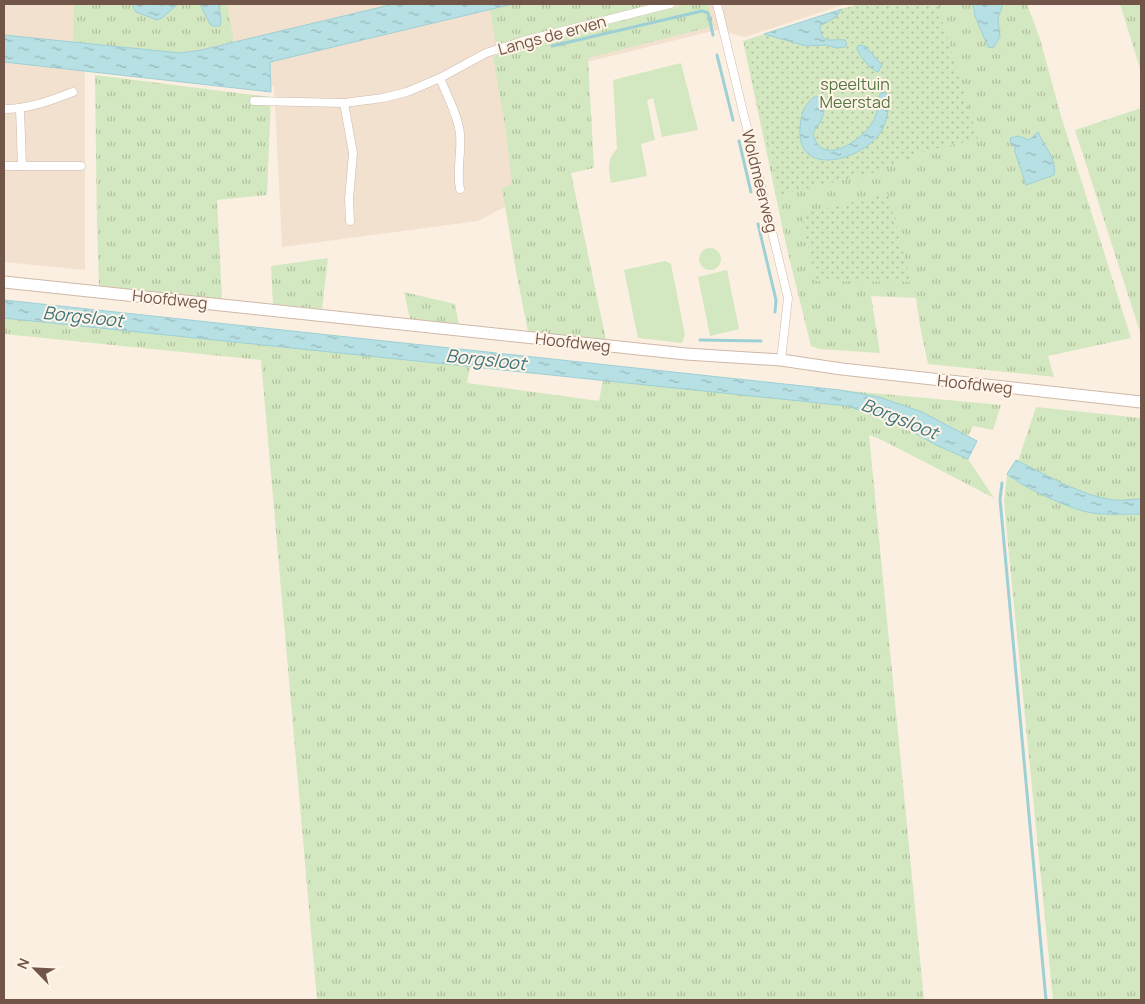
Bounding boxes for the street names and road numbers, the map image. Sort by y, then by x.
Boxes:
street label: Langs de erven [495,10,609,60]
street label: Woldmeerweg [737,127,783,235]
street label: Hoofdweg [131,284,209,314]
street label: Hoofdweg [534,327,612,357]
street label: Hoofdweg [936,369,1014,399]

